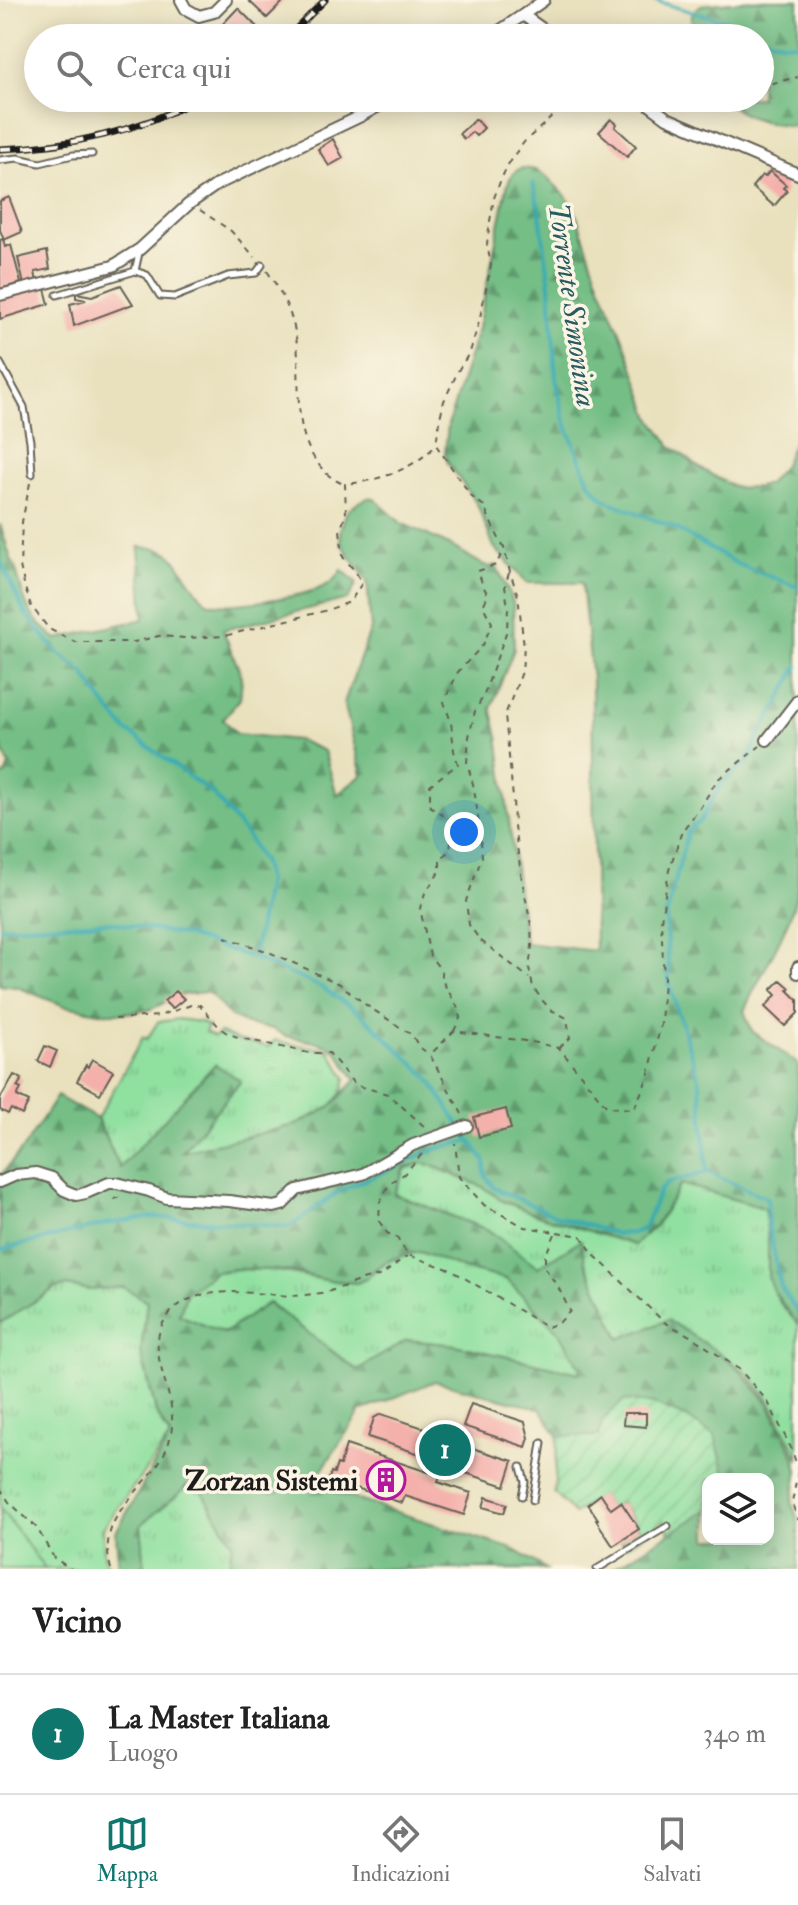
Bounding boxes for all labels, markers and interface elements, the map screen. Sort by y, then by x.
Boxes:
search box [24,24,774,112]
icon: search [52,46,96,90]
text: Cerca qui [116,50,232,87]
water label: Torrente Simonina [540,201,605,409]
your location [444,812,484,852]
pin: 1 [419,1420,471,1480]
building icon: Zorzan Sistemi [365,1459,407,1501]
place label: Zorzan Sistemi [185,1464,359,1499]
map controls [702,1473,774,1545]
button: layers [702,1473,774,1545]
text: Vicino [32,1600,121,1643]
text: La Master Italiana [108,1700,329,1737]
text: 1 [53,1718,63,1750]
text: 340 m [703,1718,766,1750]
text: Luogo [108,1737,178,1769]
tab: Mappa [97,1812,158,1888]
tab: Indicazioni [351,1812,450,1888]
tab: Salvati [643,1812,701,1888]

